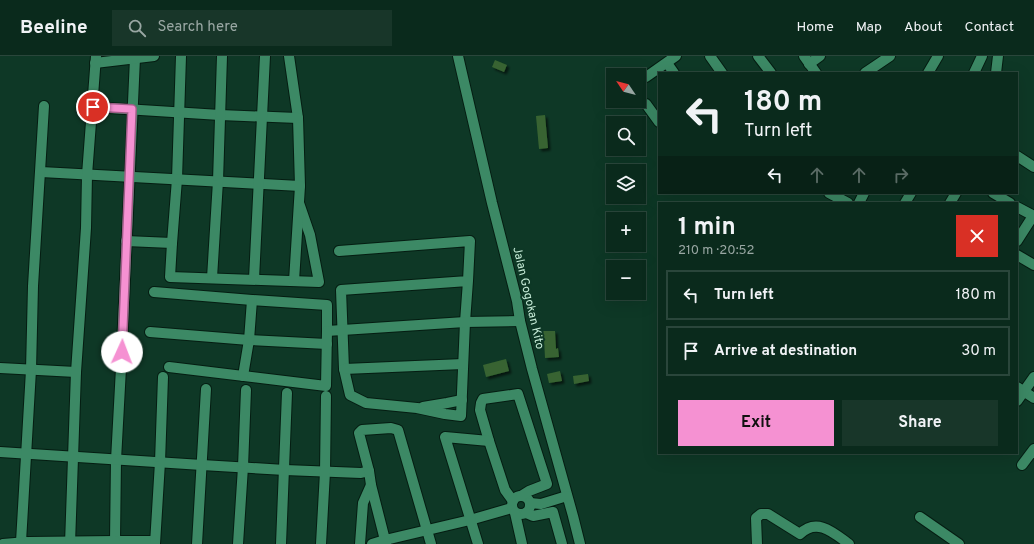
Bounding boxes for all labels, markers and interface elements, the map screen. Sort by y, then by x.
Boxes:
search box [112,10,392,46]
text: Beeline [20,16,88,40]
icon: search [126,17,148,39]
text: Search here [158,18,238,37]
text: Home [797,19,834,36]
text: Map [856,19,882,36]
text: About [904,19,943,36]
text: Contact [965,19,1014,36]
north arrow [606,68,646,108]
map controls [606,68,646,300]
text: 180 m [744,85,822,121]
icon: left [678,88,730,140]
pin [76,90,110,124]
icon: arrive [82,96,104,118]
button: search [606,116,646,156]
text: Turn left [744,120,812,143]
button: layers [606,164,646,204]
icon: left [764,164,786,186]
icon: ahead [806,164,828,186]
icon: ahead [848,164,870,186]
icon: right [890,164,912,186]
button: + [606,212,646,252]
text: 1 min [678,213,736,243]
button: close [956,215,998,257]
text: 210 m · 20:52 [678,243,755,259]
street label: Jalan Gogokan Kito [508,245,548,351]
button: − [606,260,646,300]
icon: left [680,284,702,306]
text: Turn left [714,286,774,305]
text: 180 m [956,286,996,305]
position arrow [101,331,143,373]
icon: arrive [680,340,702,362]
text: Arrive at destination [714,342,857,361]
text: 30 m [961,342,996,361]
button: Exit [678,400,834,446]
button: Share [842,400,998,446]

